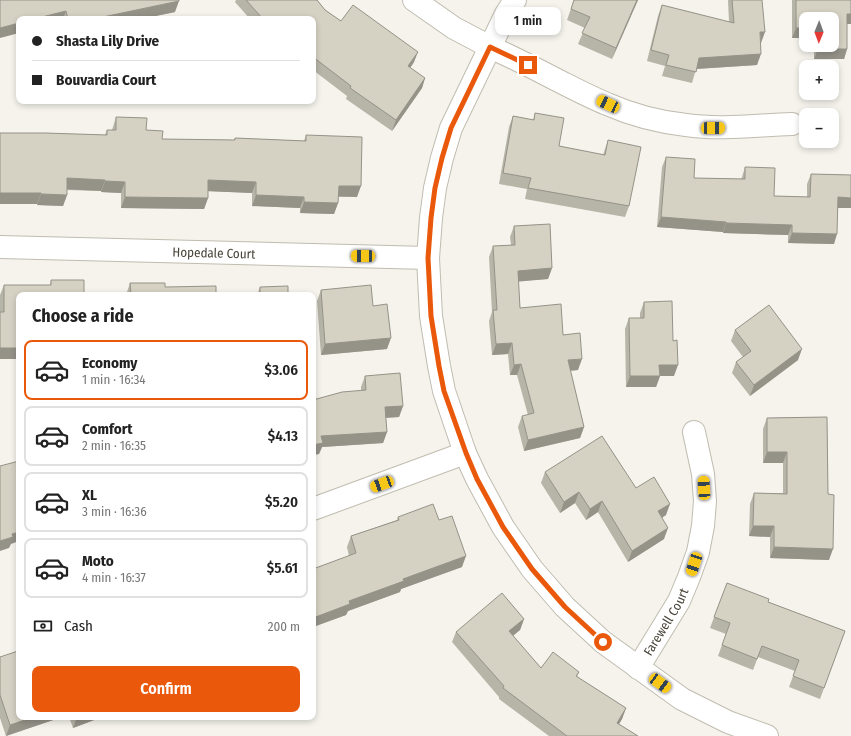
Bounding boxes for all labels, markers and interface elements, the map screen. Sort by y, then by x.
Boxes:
callout: 1 min [495,7,561,35]
north arrow [799,12,839,52]
map controls [799,12,839,148]
text: 1 min [514,13,542,28]
text: Shasta Lily Drive [56,32,159,50]
route end [519,56,537,74]
button: + [799,60,839,100]
text: Bouvardia Court [56,71,156,89]
car [595,93,621,115]
button: − [799,108,839,148]
car [701,122,725,134]
street label: Hopedale Court [172,244,256,262]
car [351,250,375,262]
text: Choose a ride [32,305,134,327]
icon: car [34,352,70,388]
text: Economy [82,354,137,372]
text: $3.06 [265,361,298,379]
text: 1 min · 16:34 [82,372,146,387]
icon: car [34,418,70,454]
text: Comfort [82,420,133,438]
text: $4.13 [268,427,298,445]
text: 2 min · 16:35 [82,438,146,453]
car [369,474,395,494]
car [697,476,711,500]
icon: car [34,484,70,520]
text: XL [82,486,97,504]
text: $5.20 [265,493,298,511]
text: 3 min · 16:36 [82,504,147,519]
icon: car [34,550,70,586]
car [685,551,703,577]
text: Moto [82,552,114,570]
text: $5.61 [267,559,298,577]
text: 4 min · 16:37 [82,570,146,585]
street label: Farewell Court [640,585,692,658]
icon: cash [32,615,54,637]
text: Cash [64,617,93,635]
text: 200 m [268,619,300,634]
route start [594,633,612,651]
button: Confirm [32,666,300,712]
car [647,671,673,695]

